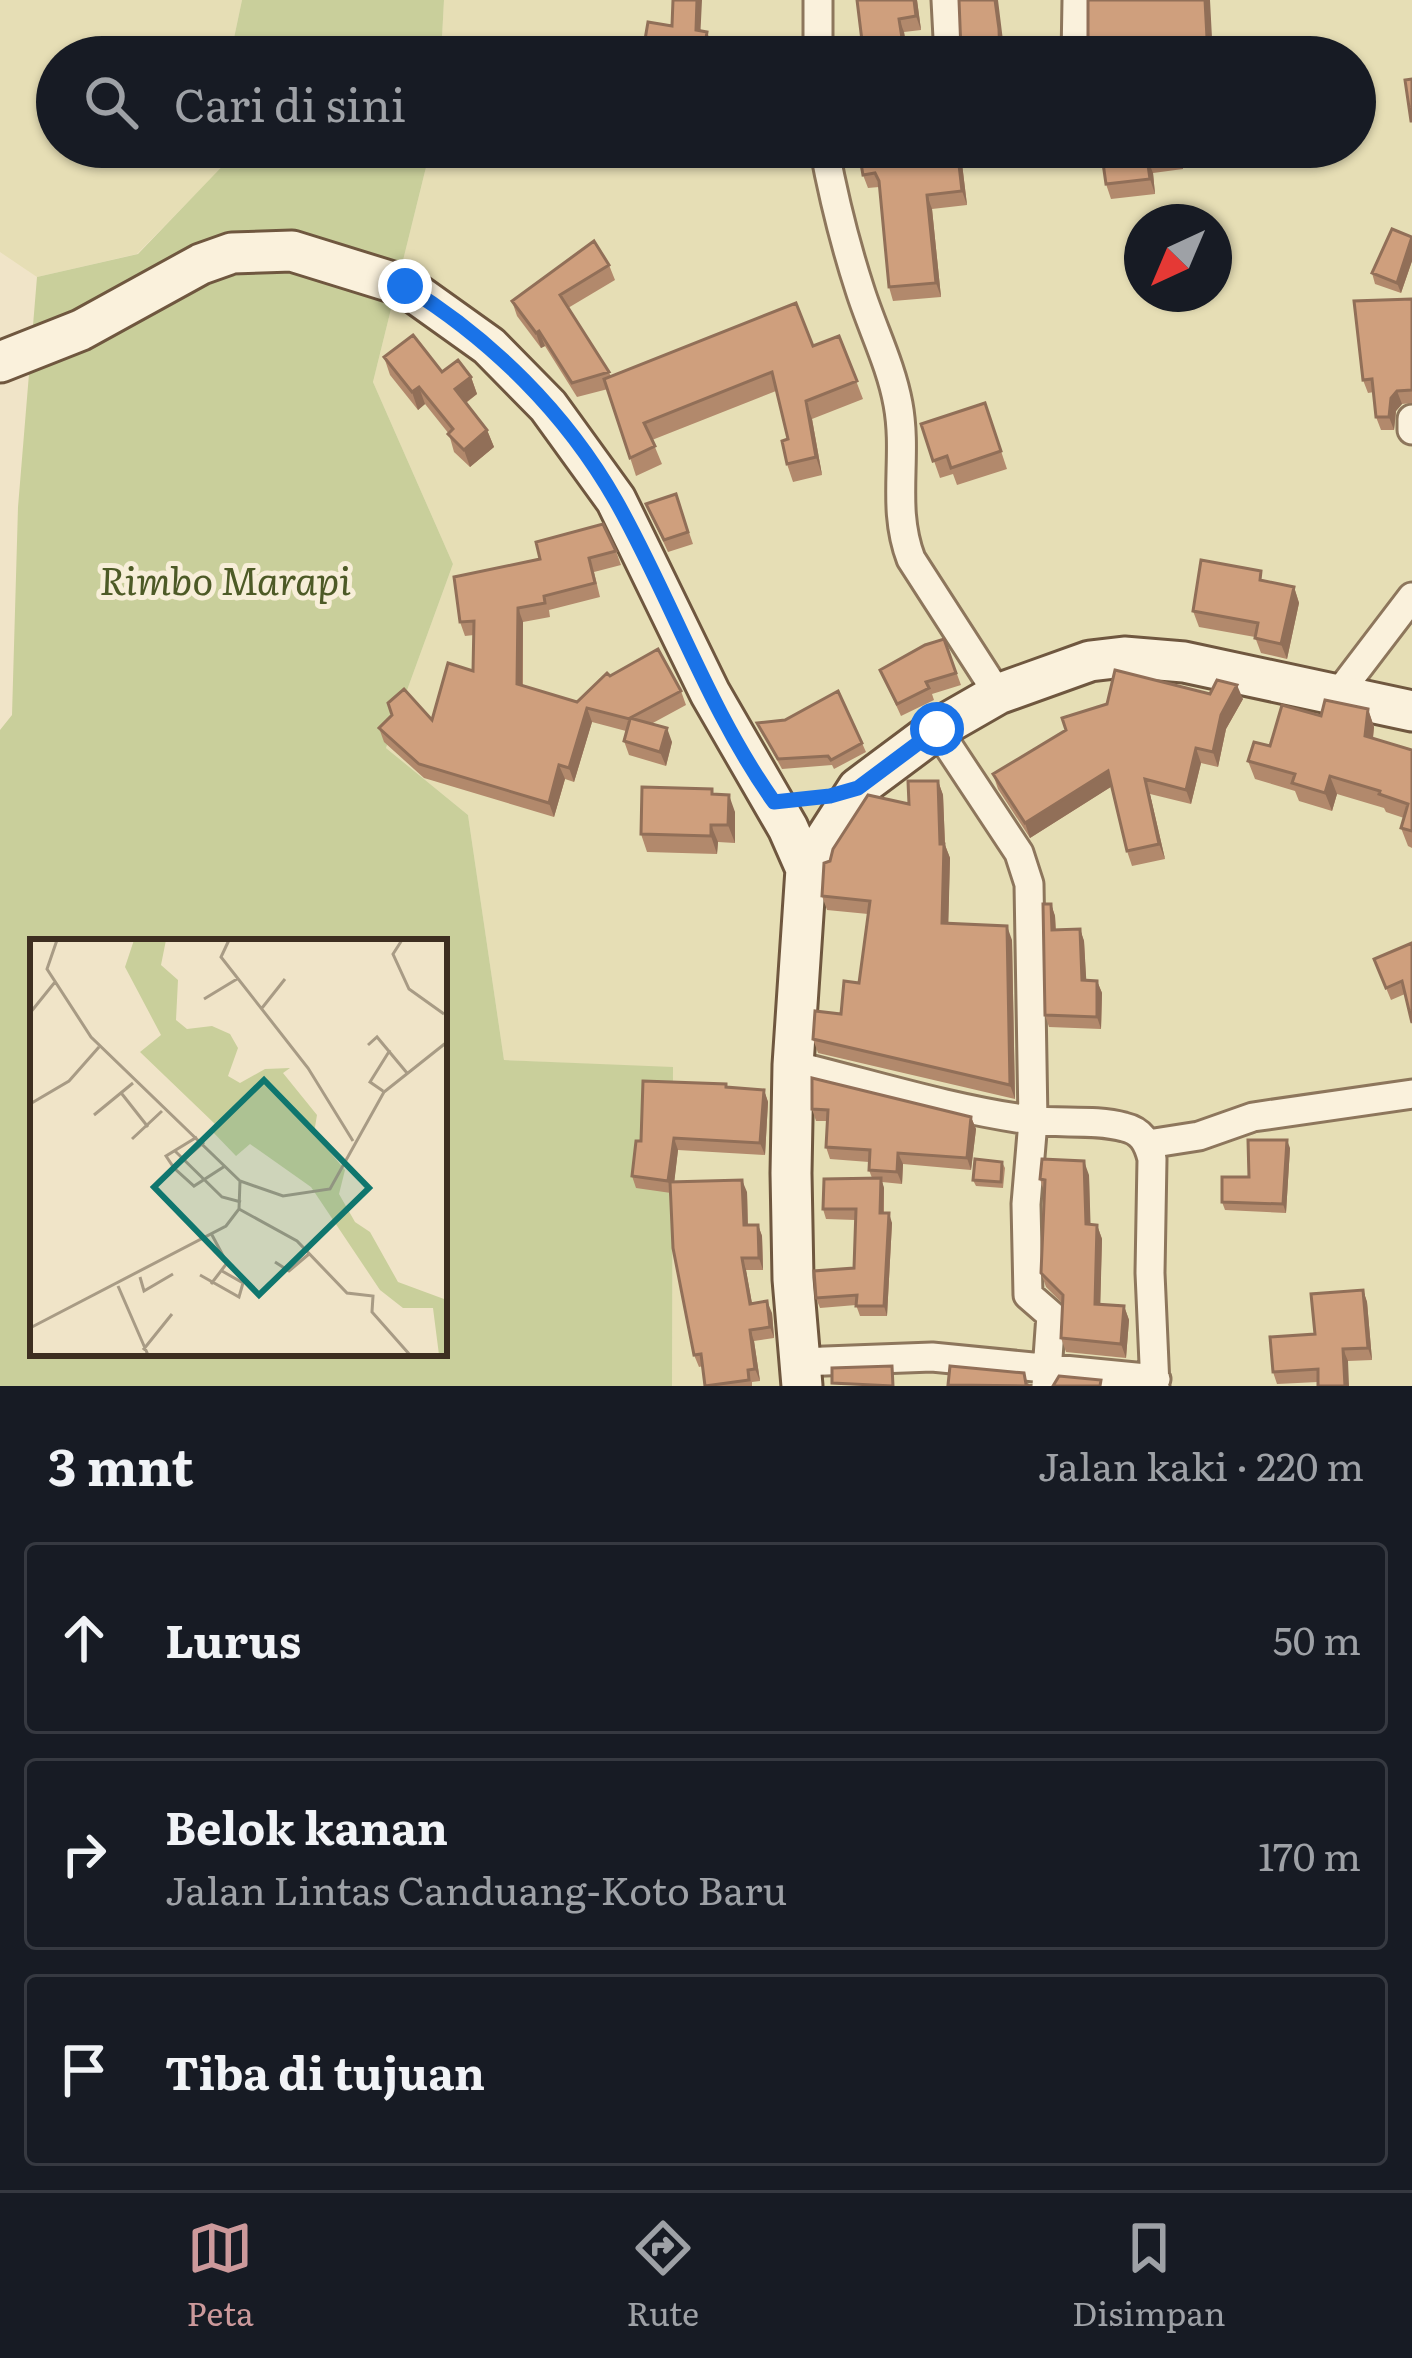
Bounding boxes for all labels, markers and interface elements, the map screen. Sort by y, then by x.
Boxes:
search box [36,36,1376,168]
icon: search [78,69,144,135]
text: Cari di sini [174,69,406,136]
north arrow [1124,204,1232,312]
route end [378,259,432,313]
park label: Rimbo Marapi [99,549,351,607]
route start [910,702,964,756]
inset map [30,939,447,1356]
text: 3 mnt [48,1426,194,1502]
text: Jalan kaki · 220 m [1038,1435,1364,1493]
icon: ahead [51,1605,117,1671]
text: Lurus [165,1605,301,1672]
text: 50 m [1273,1609,1361,1667]
text: Belok kanan [165,1792,448,1859]
icon: right [51,1821,117,1887]
text: 170 m [1258,1825,1361,1883]
text: Jalan Lintas Canduang-Koto Baru [165,1859,787,1917]
icon: arrive [51,2037,117,2103]
text: Tiba di tujuan [165,2037,485,2104]
tab: Peta [186,2215,254,2336]
tab: Rute [627,2215,699,2336]
tab: Disimpan [1072,2215,1226,2336]

